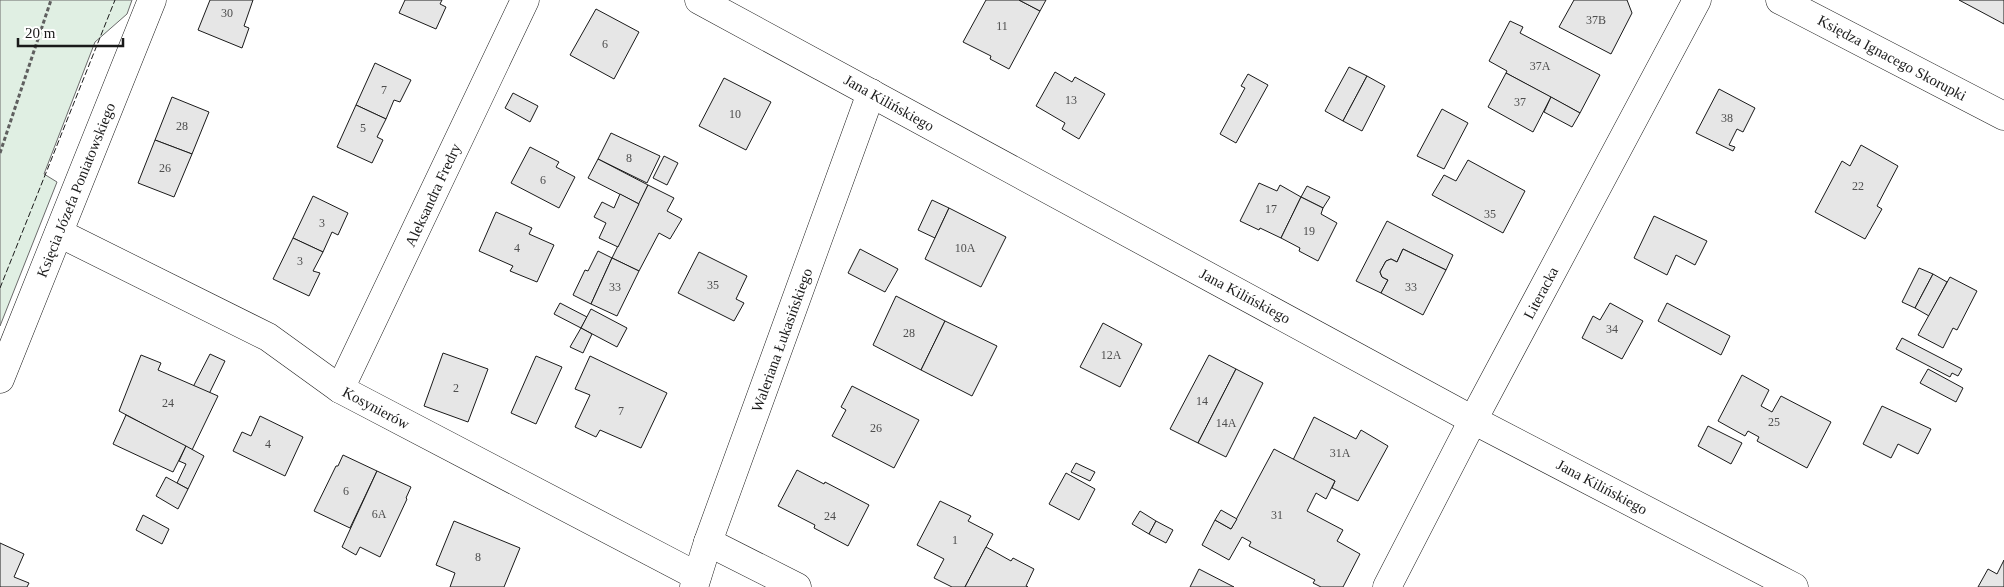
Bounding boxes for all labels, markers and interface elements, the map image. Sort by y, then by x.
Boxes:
house number: 30 [221,6,233,20]
street label: Księdza Ignacego Skorupki [1815,12,1969,104]
house number: 37B [1586,13,1606,27]
scale bar [18,15,122,47]
house number: 11 [996,19,1008,33]
text: 20 m [25,25,56,41]
house number: 6 [602,37,608,51]
house number: 37A [1530,59,1551,73]
street label: Jana Kilińskiego [841,72,937,134]
house number: 7 [381,83,387,97]
house number: 13 [1065,93,1077,107]
house number: 37 [1514,95,1526,109]
street label: Księcia Józefa Poniatowskiego [34,100,118,280]
house number: 10 [729,107,741,121]
house number: 38 [1721,111,1733,125]
house number: 28 [176,119,188,133]
house number: 5 [360,121,366,135]
street label: Aleksandra Fredry [402,140,464,249]
house number: 8 [626,151,632,165]
house number: 26 [159,161,171,175]
house number: 6 [540,173,546,187]
house number: 22 [1852,179,1864,193]
house number: 17 [1265,202,1277,216]
house number: 35 [1484,207,1496,221]
house number: 3 [319,216,325,230]
house number: 19 [1303,224,1315,238]
house number: 4 [514,241,520,255]
house number: 10A [955,241,976,255]
house number: 3 [297,254,303,268]
street label: Literacka [1521,264,1562,322]
street label: Jana Kilińskiego [1197,265,1293,327]
street label: Waleriana Łukasińskiego [749,266,815,414]
house number: 35 [707,278,719,292]
house number: 33 [609,280,621,294]
house number: 33 [1405,280,1417,294]
house number: 34 [1606,322,1618,336]
house number: 28 [903,326,915,340]
house number: 12A [1101,348,1122,362]
house number: 2 [453,381,459,395]
street label: Kosynierów [340,384,412,432]
house number: 14 [1196,394,1208,408]
house number: 24 [162,396,174,410]
house number: 7 [618,404,624,418]
house number: 25 [1768,415,1780,429]
house number: 14A [1216,416,1237,430]
house number: 26 [870,421,882,435]
house number: 4 [265,437,271,451]
house number: 31A [1330,446,1351,460]
street label: Jana Kilińskiego [1554,456,1650,518]
house number: 6 [343,484,349,498]
house number: 6A [372,507,387,521]
house number: 31 [1271,508,1283,522]
house number: 24 [824,509,836,523]
house number: 1 [952,533,958,547]
house number: 8 [475,550,481,564]

